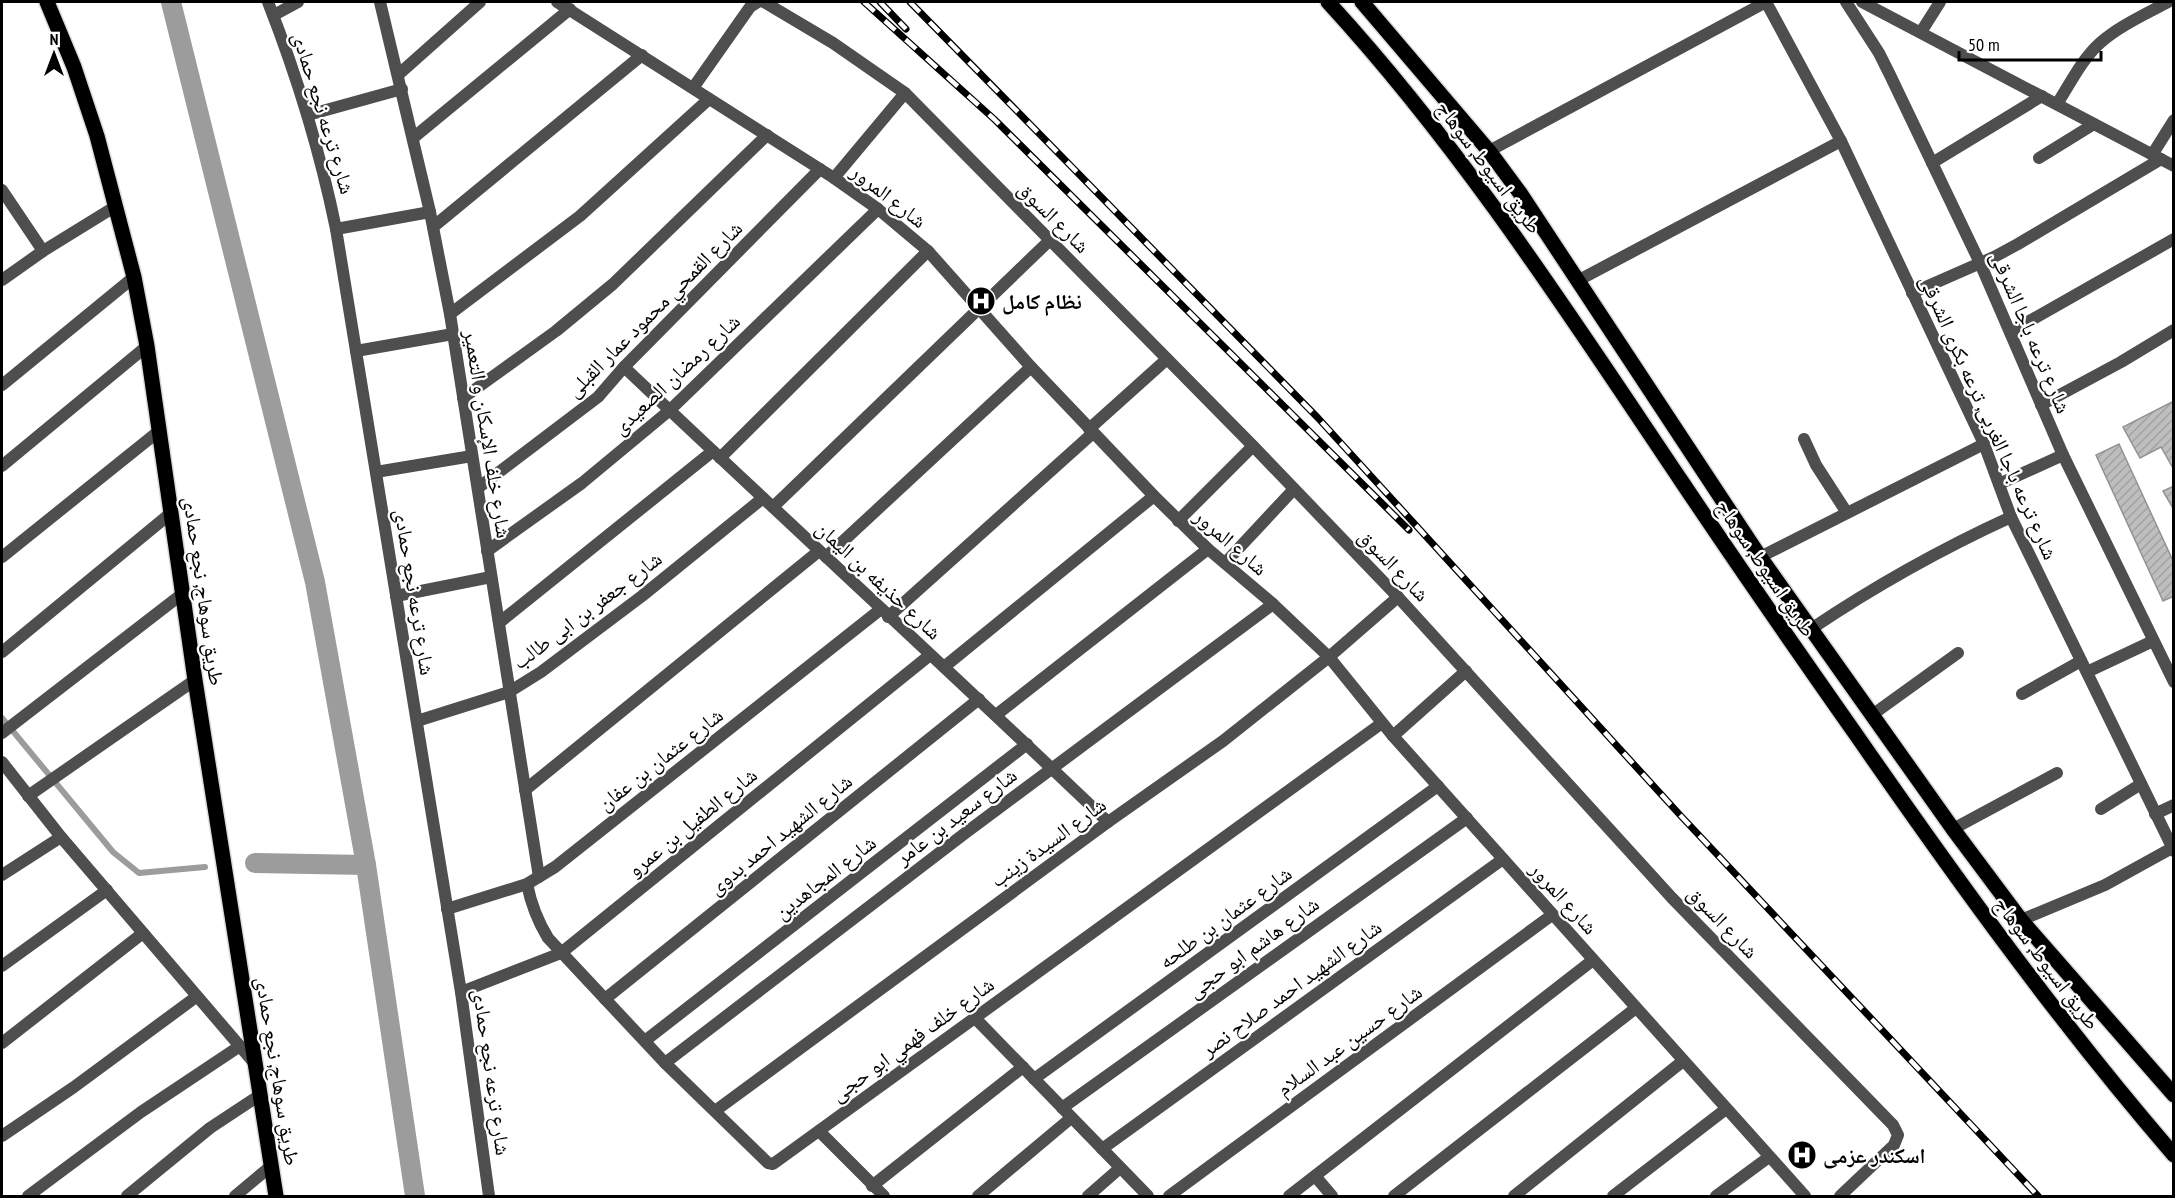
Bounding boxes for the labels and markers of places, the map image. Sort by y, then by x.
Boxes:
hospital icon: نظام كامل [965,285,997,317]
place label: نظام كامل [1002,288,1082,316]
hospital icon: اسكندر عزمى [1786,1139,1818,1171]
place label: اسكندر عزمى [1823,1142,1926,1169]

